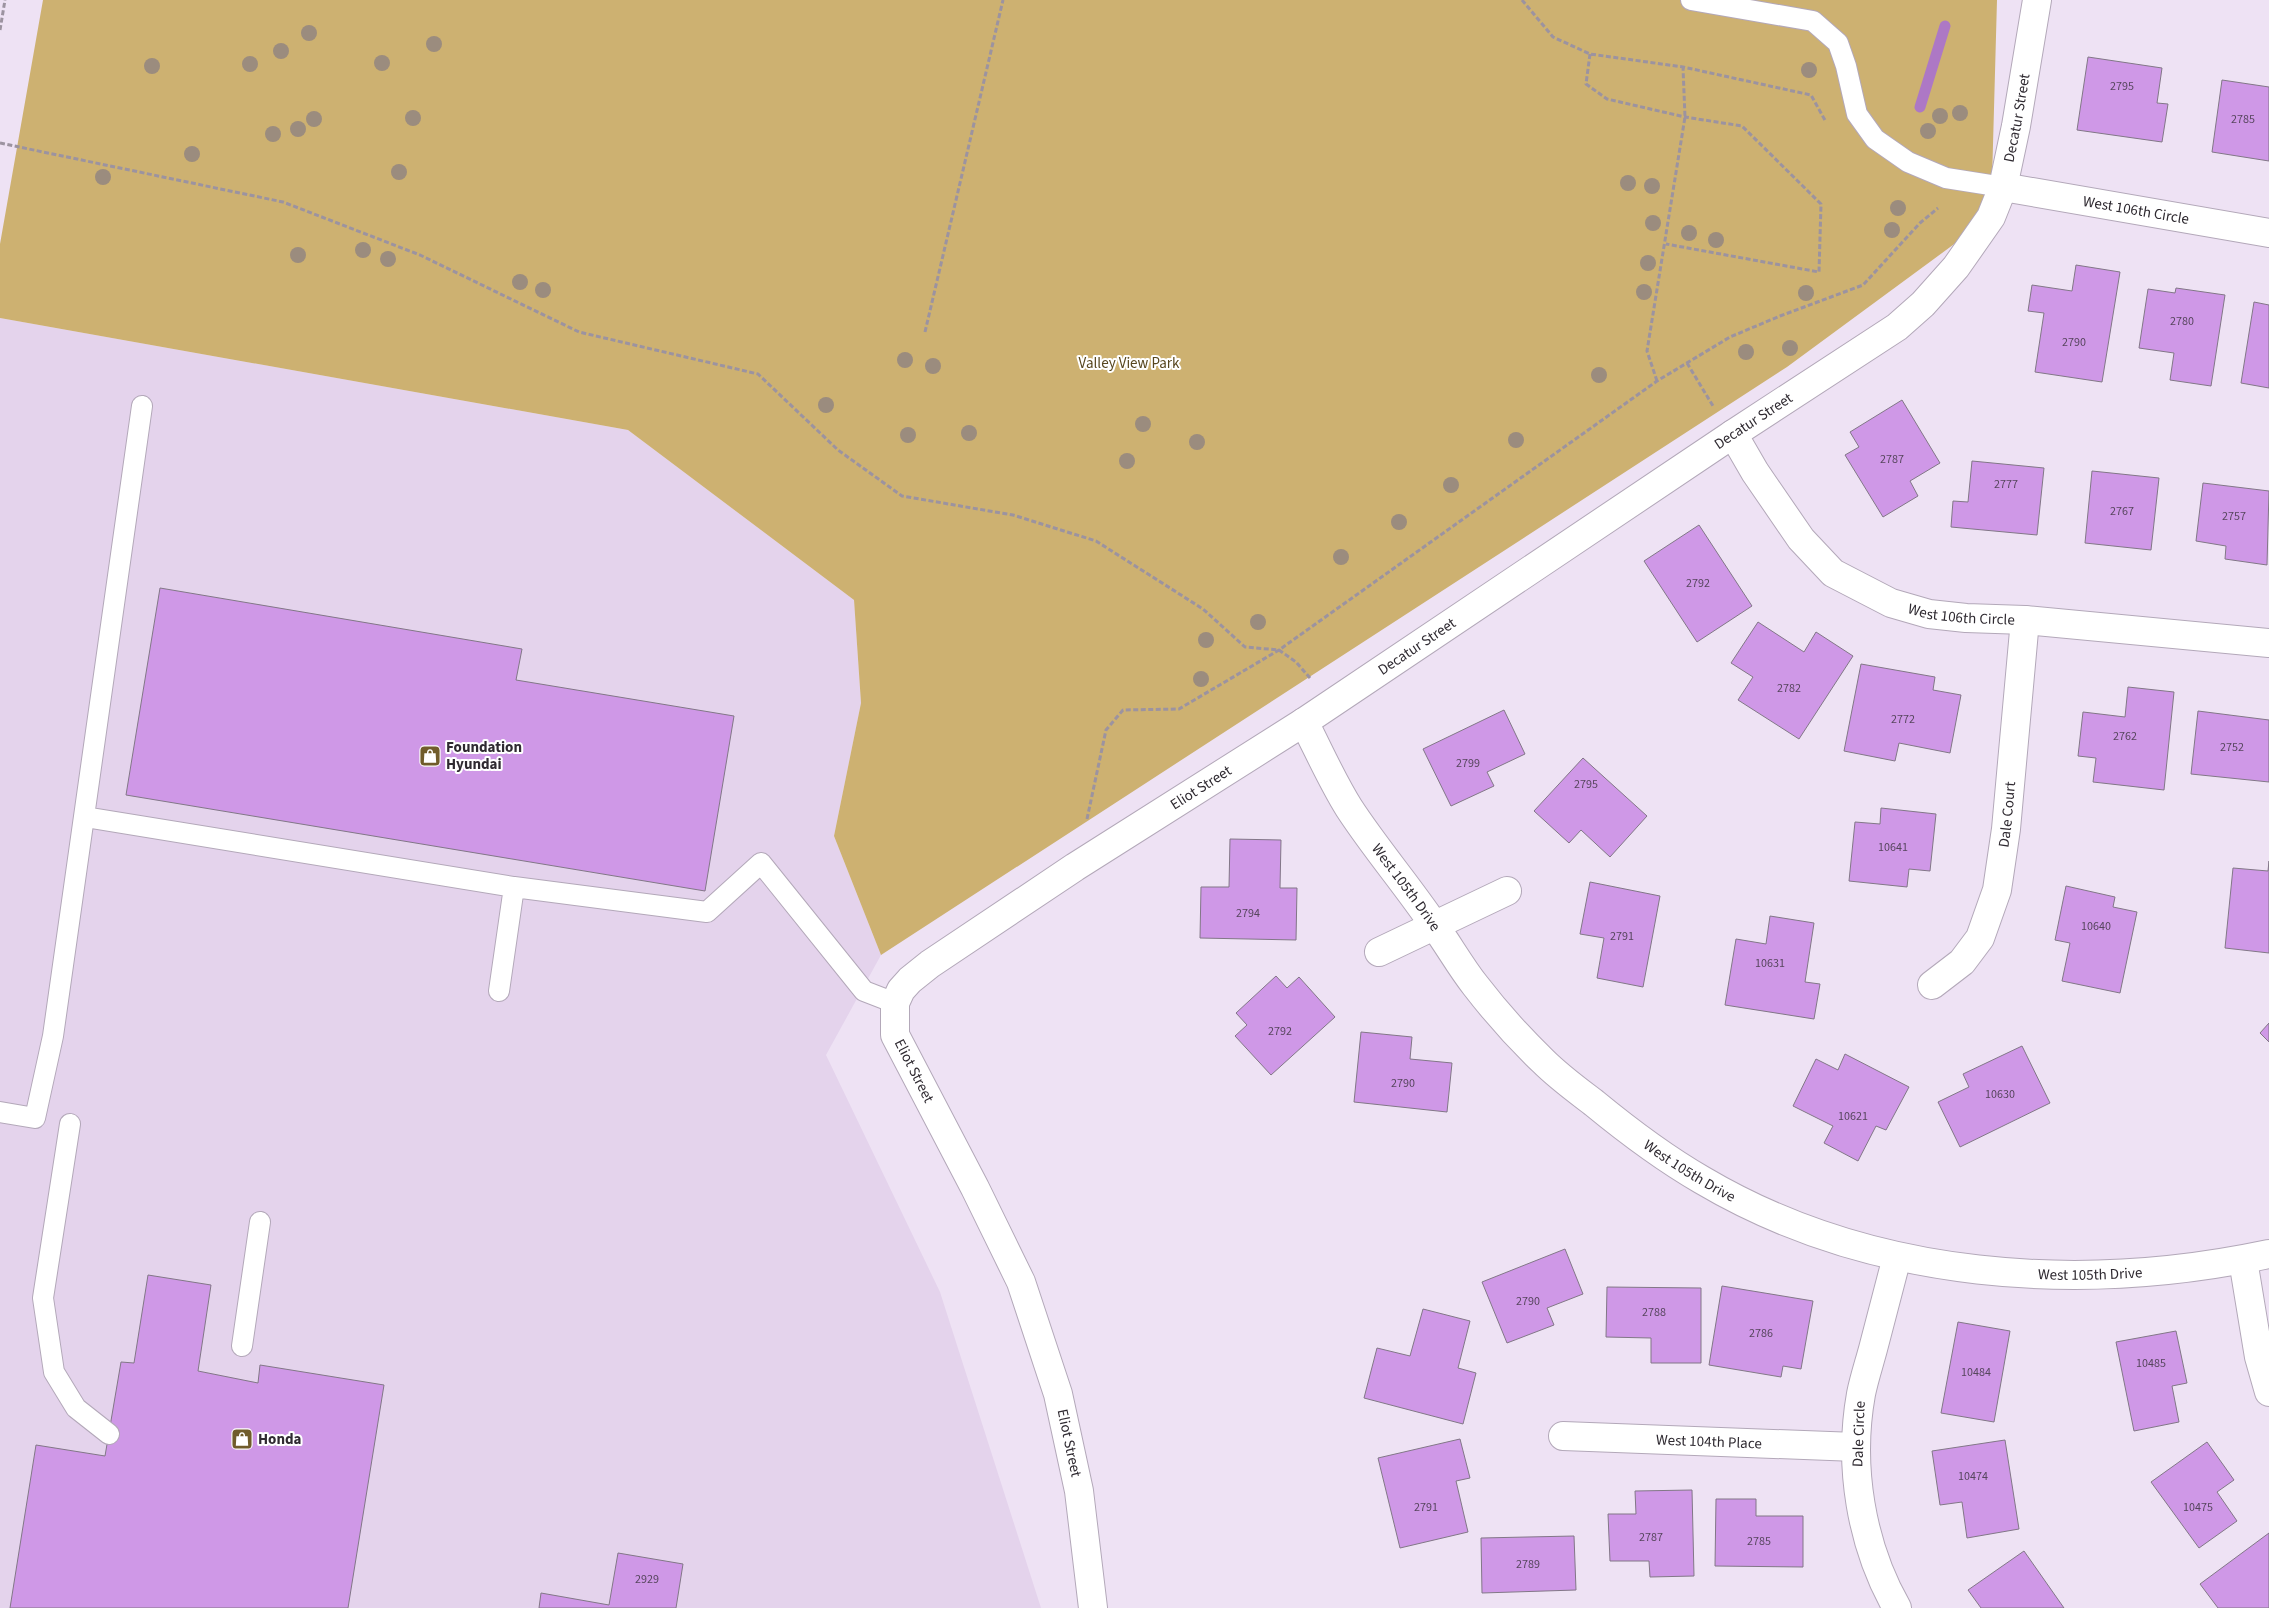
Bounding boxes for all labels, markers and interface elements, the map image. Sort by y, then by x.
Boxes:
street label: Decatur Street [1998,72,2035,164]
house number: 2795 [2110,78,2134,95]
house number: 2785 [2231,111,2255,128]
street label: West 106th Circle [2081,191,2191,230]
house number: 2780 [2170,313,2194,330]
house number: 2790 [2062,334,2086,351]
park label: Valley View Park [1079,353,1180,374]
street label: Decatur Street [1710,388,1797,454]
house number: 2787 [1880,451,1904,468]
house number: 2777 [1994,476,2018,493]
house number: 2767 [2110,503,2134,520]
house number: 2757 [2222,508,2246,525]
house number: 2792 [1686,575,1710,592]
street label: West 106th Circle [1905,598,2015,630]
street label: Decatur Street [1374,613,1460,680]
house number: 2782 [1777,680,1801,697]
house number: 2772 [1891,711,1915,728]
house number: 2762 [2113,728,2137,745]
place label: Foundation Hyundai [446,737,522,775]
house number: 2752 [2220,739,2244,756]
shop icon: Foundation Hyundai [418,744,442,768]
house number: 2799 [1456,755,1480,772]
street label: Eliot Street [1166,760,1236,815]
house number: 2795 [1574,776,1598,793]
street label: Dale Court [1993,780,2021,849]
street label: West 105th Drive [1367,839,1446,936]
house number: 10641 [1878,839,1908,856]
house number: 2794 [1236,905,1260,922]
house number: 10640 [2081,918,2111,935]
house number: 2791 [1610,928,1634,945]
house number: 10631 [1755,955,1785,972]
house number: 2792 [1268,1023,1292,1040]
street label: Eliot Street [889,1036,939,1106]
house number: 2790 [1391,1075,1415,1092]
house number: 10630 [1985,1086,2015,1103]
house number: 10621 [1838,1108,1868,1125]
street label: West 105th Drive [1639,1134,1739,1207]
street label: West 105th Drive [2038,1262,2143,1285]
house number: 2790 [1516,1293,1540,1310]
house number: 2788 [1642,1304,1666,1321]
house number: 2786 [1749,1325,1773,1342]
house number: 10485 [2136,1355,2166,1372]
house number: 10484 [1961,1364,1991,1381]
street label: Dale Circle [1847,1400,1871,1468]
street label: Eliot Street [1052,1407,1086,1479]
shop icon: Honda [230,1427,254,1451]
place label: Honda [258,1429,302,1450]
street label: West 104th Place [1656,1429,1762,1454]
house number: 10474 [1958,1468,1988,1485]
house number: 2791 [1414,1499,1438,1516]
house number: 10475 [2183,1499,2213,1516]
house number: 2787 [1639,1529,1663,1546]
house number: 2785 [1747,1533,1771,1550]
house number: 2789 [1516,1556,1540,1573]
house number: 2929 [635,1571,659,1588]

